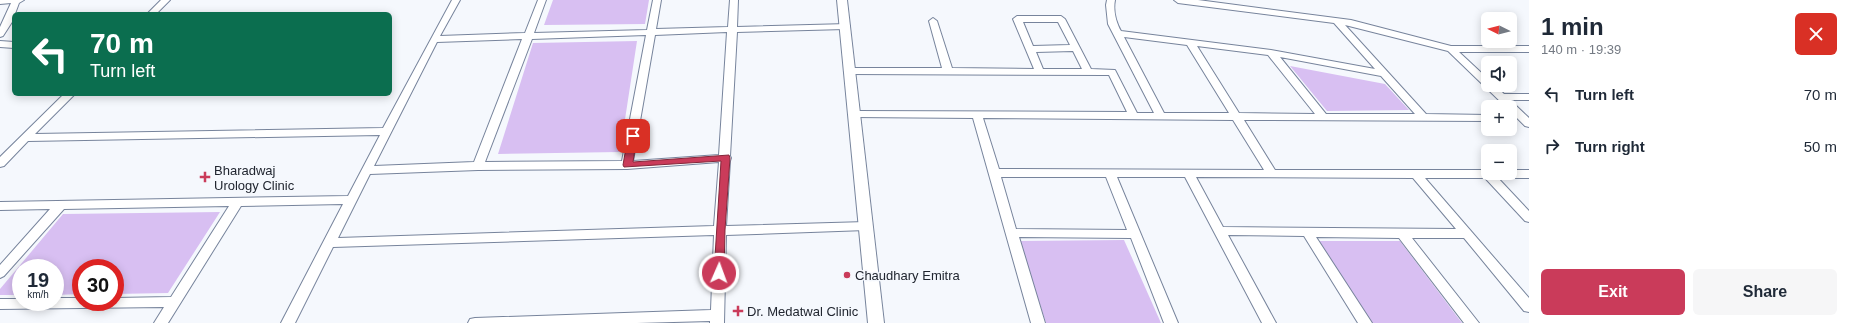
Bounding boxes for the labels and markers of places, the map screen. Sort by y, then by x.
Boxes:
pin [616,119,650,153]
place label: Bharadwaj Urology Clinic [214,163,295,193]
marker: Bharadwaj Urology Clinic [199,171,211,183]
place label: Chaudhary Emitra [855,268,961,283]
marker: Chaudhary Emitra [842,270,852,280]
place label: Dr. Medatwal Clinic [747,304,859,319]
marker: Dr. Medatwal Clinic [732,305,744,317]

